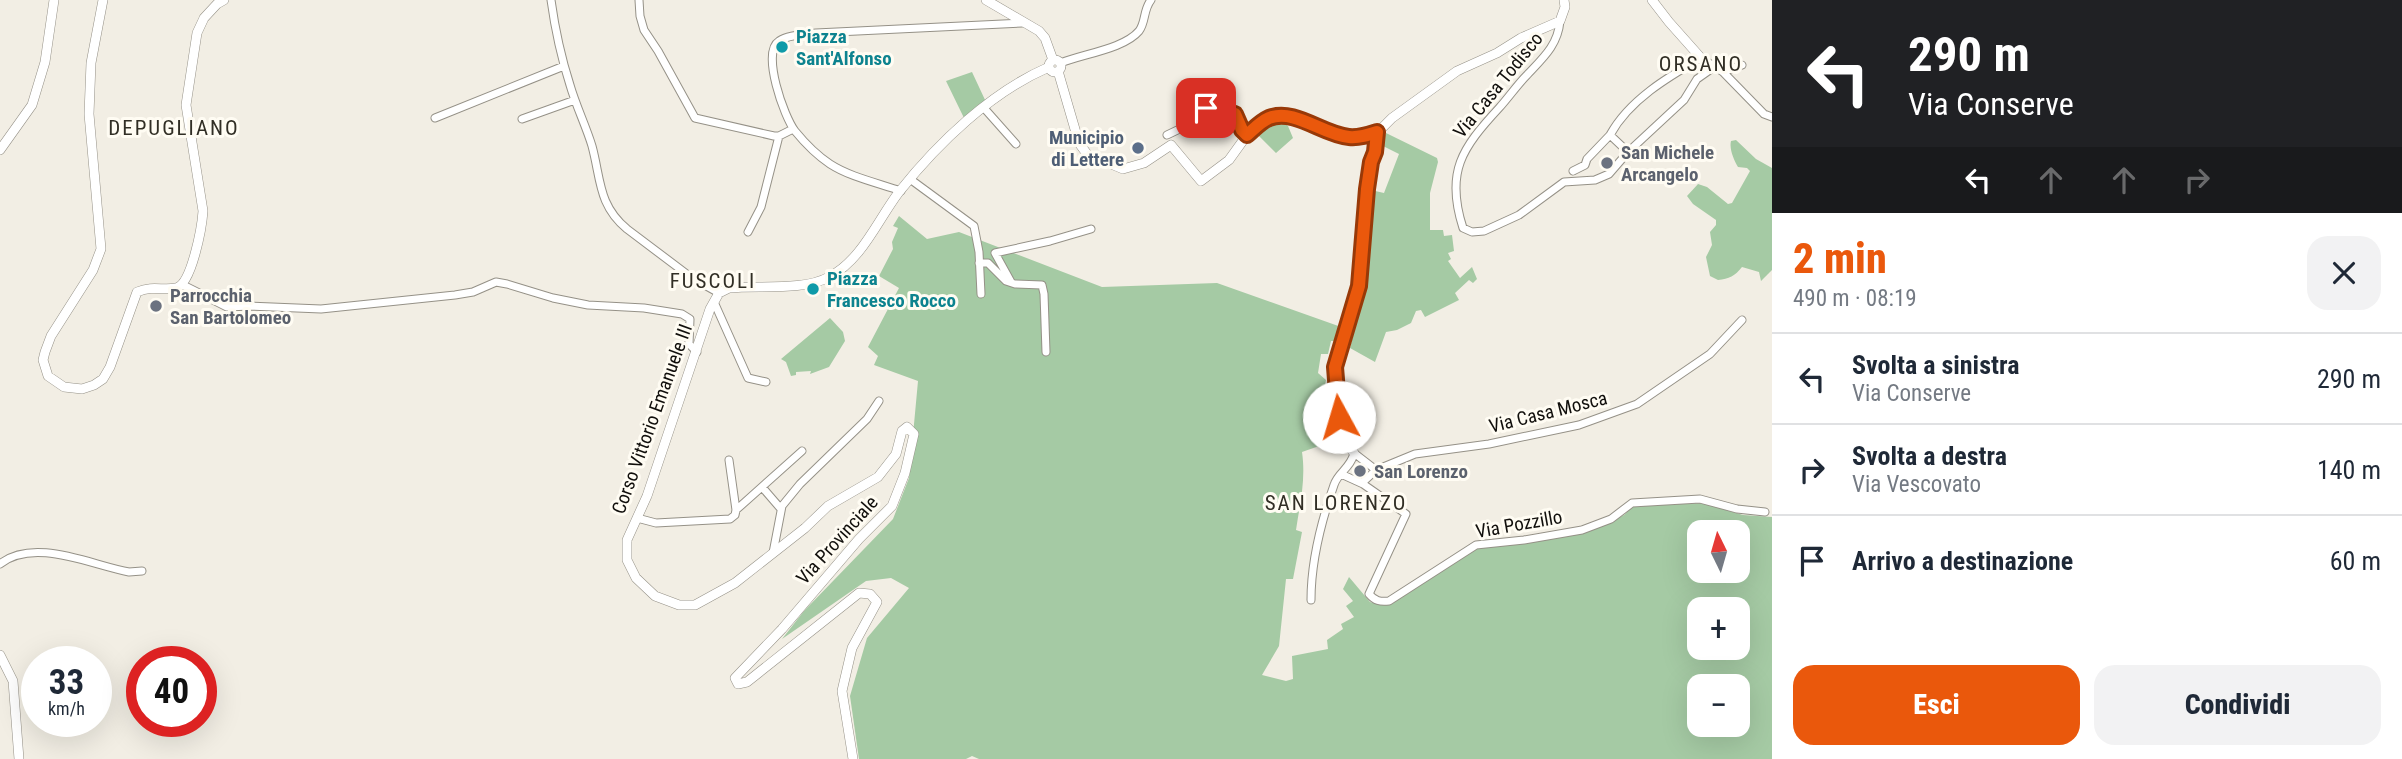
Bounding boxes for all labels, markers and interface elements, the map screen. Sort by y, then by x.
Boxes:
place label: Piazza Sant'Alfonso [796,25,892,70]
text: 290 m [1908,26,2030,83]
street label: Via Casa Todisco [1448,27,1548,143]
icon: left [1793,28,1884,119]
marker: Piazza Sant'Alfonso [774,39,790,55]
district label: ORSANO [1659,52,1743,76]
pin [1176,78,1236,138]
text: Via Conserve [1908,85,2074,123]
icon: arrive [1187,89,1225,127]
district label: DEPUGLIANO [108,116,240,140]
place label: Municipio di Lettere [1049,126,1124,171]
marker: Municipio di Lettere [1130,140,1146,156]
place label: San Michele Arcangelo [1621,141,1714,186]
marker: San Michele Arcangelo [1599,155,1615,171]
icon: left [1959,161,1997,199]
icon: ahead [2032,161,2070,199]
icon: ahead [2105,161,2143,199]
icon: right [2178,161,2216,199]
text: 2 min [1793,234,1887,283]
button: close [2307,236,2381,310]
place label: Piazza Francesco Rocco [827,267,956,312]
district label: FUSCOLI [670,269,756,293]
marker: Piazza Francesco Rocco [805,281,821,297]
place label: Parrocchia San Bartolomeo [170,284,291,329]
text: 490 m · 08:19 [1793,285,1917,312]
marker: Parrocchia San Bartolomeo [148,298,164,314]
street label: Corso Vittorio Emanuele III [607,321,697,517]
text: Svolta a sinistra [1852,350,2019,380]
icon: left [1793,360,1831,398]
text: 290 m [2317,364,2381,394]
position arrow [1302,380,1376,454]
text: Via Conserve [1852,380,1971,407]
street label: Via Casa Mosca [1487,386,1609,438]
text: Svolta a destra [1852,441,2007,471]
icon: right [1793,451,1831,489]
text: 140 m [2317,455,2381,485]
place label: San Lorenzo [1374,460,1468,483]
marker: San Lorenzo [1352,463,1368,479]
text: Via Vescovato [1852,471,1981,498]
street label: Via Provinciale [791,491,883,589]
district label: SAN LORENZO [1265,491,1407,515]
street label: Via Pozzillo [1474,505,1564,543]
north arrow [1687,520,1750,583]
map controls [1687,520,1750,737]
icon: arrive [1793,542,1831,580]
text: Arrivo a destinazione [1852,546,2073,576]
text: 60 m [2330,546,2381,576]
button: + [1687,597,1750,660]
speed limit sign: 40 [126,646,217,737]
text: 33 [49,662,84,703]
button: Esci [1793,665,2080,745]
button: Condividi [2094,665,2381,745]
button: − [1687,674,1750,737]
text: km/h [48,698,85,719]

